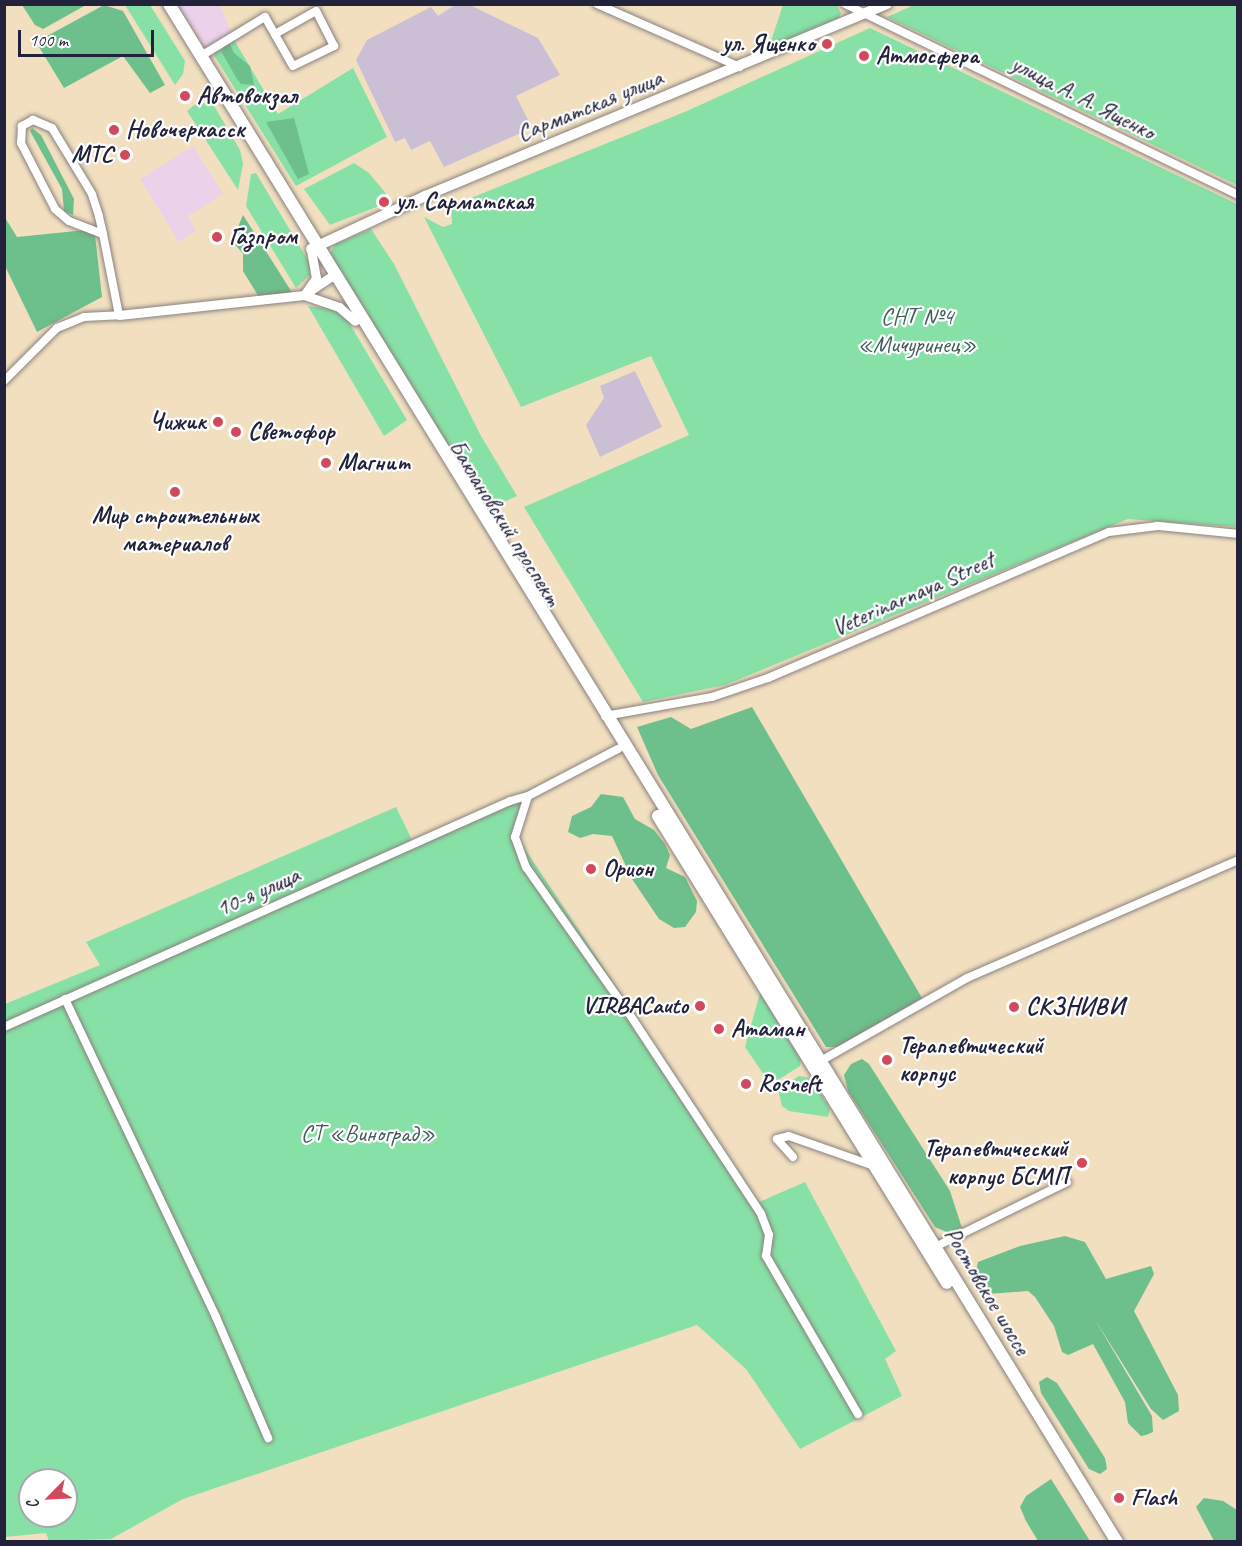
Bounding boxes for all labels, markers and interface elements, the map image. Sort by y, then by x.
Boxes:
scale bar [21,18,158,56]
text: 100 m [29,29,68,51]
place label: ул. Ященко [722,30,815,58]
marker: ул. Ященко [820,37,834,51]
place label: Атмосфера [876,42,978,70]
marker: Атмосфера [857,49,871,63]
street label: улица А. А. Ященко [1006,49,1160,147]
street label: Сарматская улица [512,63,668,149]
place label: Автовокзал [197,82,297,110]
marker: Автовокзал [178,89,192,103]
place label: Новочеркасск [126,116,244,144]
marker: Новочеркасск [107,123,121,137]
place label: МТС [72,141,113,169]
marker: МТС [118,148,132,162]
place label: ул. Сарматская [396,188,533,216]
marker: ул. Сарматская [377,195,391,209]
place label: Газпром [229,223,297,251]
marker: Газпром [210,230,224,244]
park label: СНТ №4 «Мичуринец» [857,303,977,359]
place label: Чижик [149,408,206,436]
marker: Чижик [211,415,225,429]
place label: Светофор [248,418,334,446]
marker: Светофор [229,425,243,439]
street label: Баклановский проспект [442,434,568,612]
place label: Магнит [338,449,411,477]
marker: Магнит [319,456,333,470]
marker: Мир строительных материалов [168,485,182,499]
place label: Мир строительных материалов [92,502,258,558]
street label: Veterinarnaya Street [828,545,998,643]
place label: Орион [603,855,653,883]
street label: 10-я улица [211,861,305,923]
marker: Орион [584,862,598,876]
place label: VIRBACauto [582,992,688,1020]
place label: СКЗНИВИ [1026,993,1124,1021]
marker: VIRBACauto [693,999,707,1013]
marker: СКЗНИВИ [1007,1000,1021,1014]
place label: Атаман [731,1015,804,1043]
marker: Атаман [712,1022,726,1036]
place label: Терапевтический корпус [899,1032,1043,1088]
marker: Терапевтический корпус [880,1053,894,1067]
place label: Rosneft [758,1070,821,1098]
marker: Rosneft [739,1077,753,1091]
park label: СТ «Виноград» [301,1120,435,1148]
place label: Терапевтический корпус БСМП [924,1135,1068,1191]
marker: Терапевтический корпус БСМП [1073,1154,1091,1172]
street label: Ростовское шоссе [937,1221,1037,1361]
north arrow [18,1468,78,1528]
place label: Flash [1131,1484,1177,1512]
marker: Flash [1112,1491,1126,1505]
text: С [23,1497,44,1512]

